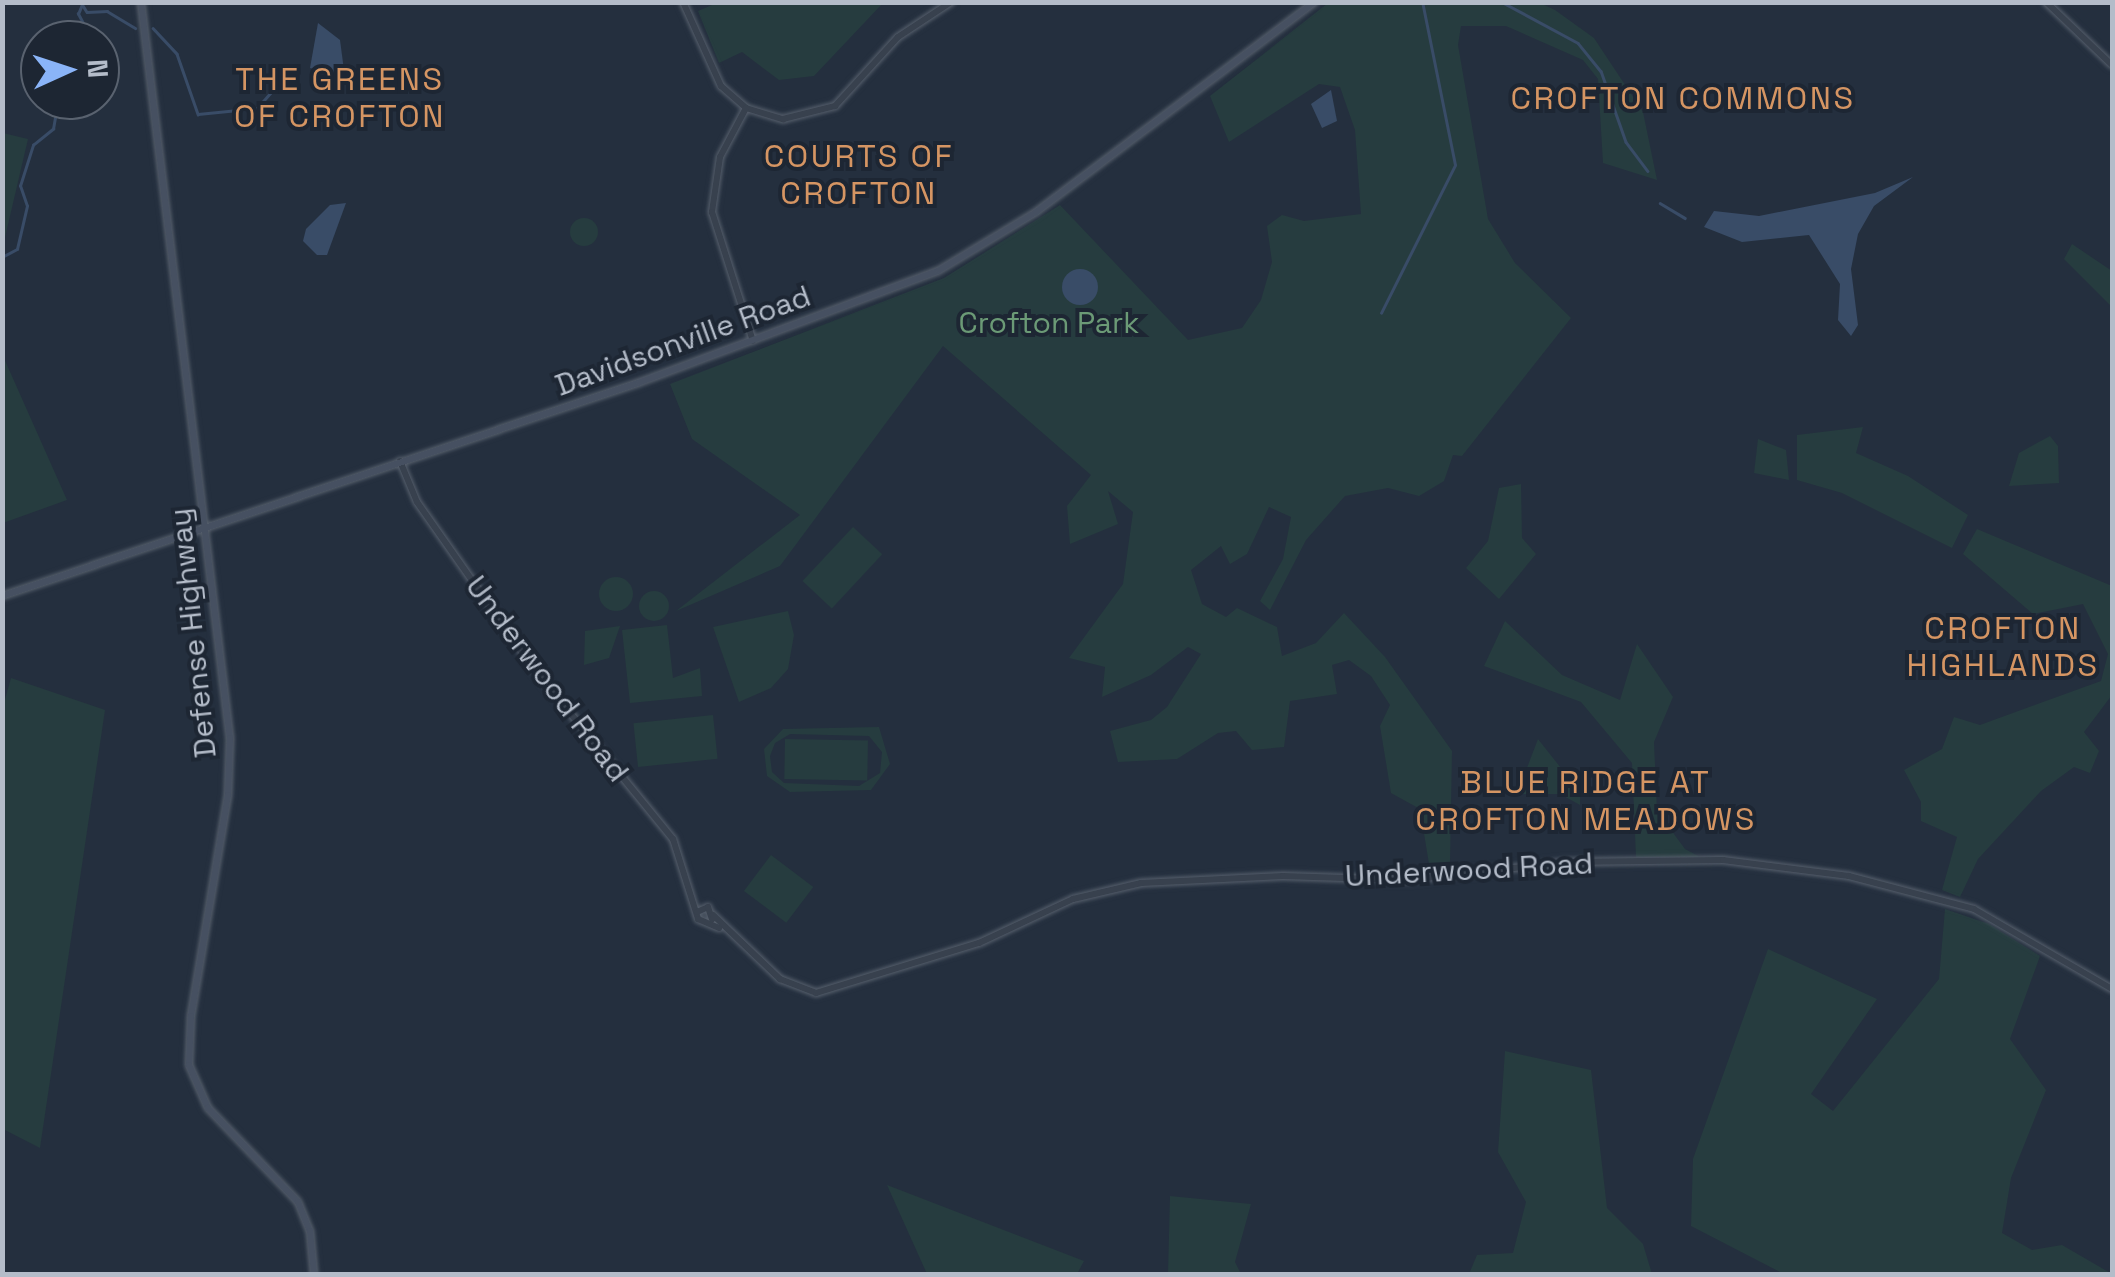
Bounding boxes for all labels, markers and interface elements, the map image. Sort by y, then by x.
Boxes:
north arrow [20,20,120,120]
text: N [79,58,116,79]
district label: THE GREENS OF CROFTON [234,61,446,136]
district label: CROFTON COMMONS [1510,79,1856,117]
district label: COURTS OF CROFTON [764,138,954,213]
street label: Davidsonville Road [551,278,815,404]
park label: Crofton Park [958,305,1140,341]
street label: Defense Highway [162,507,224,759]
street label: Underwood Road [458,569,636,789]
district label: CROFTON HIGHLANDS [1906,610,2100,685]
district label: BLUE RIDGE AT CROFTON MEADOWS [1415,764,1757,839]
street label: Underwood Road [1344,846,1594,894]

